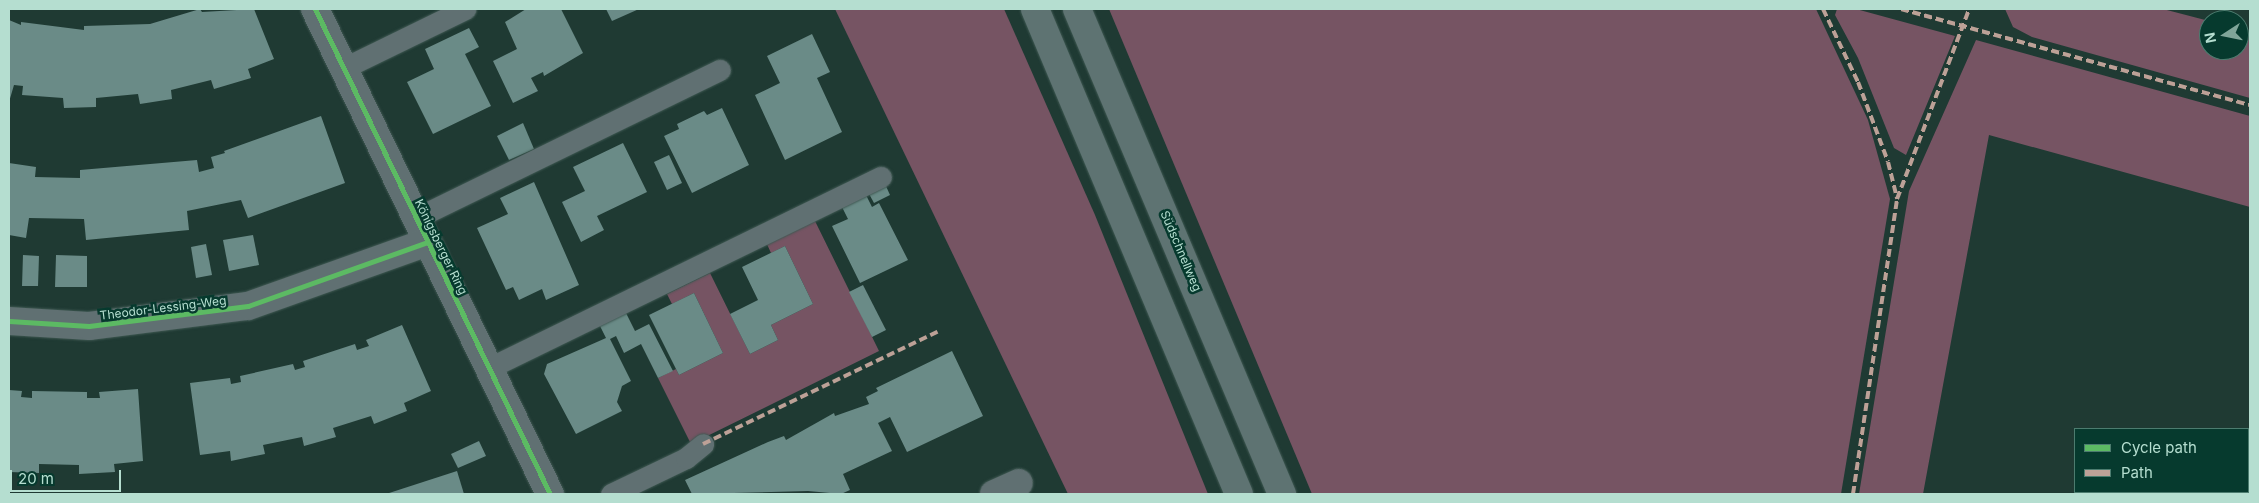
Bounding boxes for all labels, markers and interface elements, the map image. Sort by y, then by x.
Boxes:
north arrow [2199,10,2249,60]
text: N [2200,31,2219,45]
street label: Königsberger Ring [412,197,470,297]
street label: Südschnellweg [1158,208,1204,294]
street label: Theodor-Lessing-Weg [99,293,227,323]
legend [2074,428,2249,493]
text: Cycle path [2121,438,2197,457]
scale bar [12,460,124,492]
text: Path [2121,463,2153,482]
text: 20 m [18,469,54,488]

